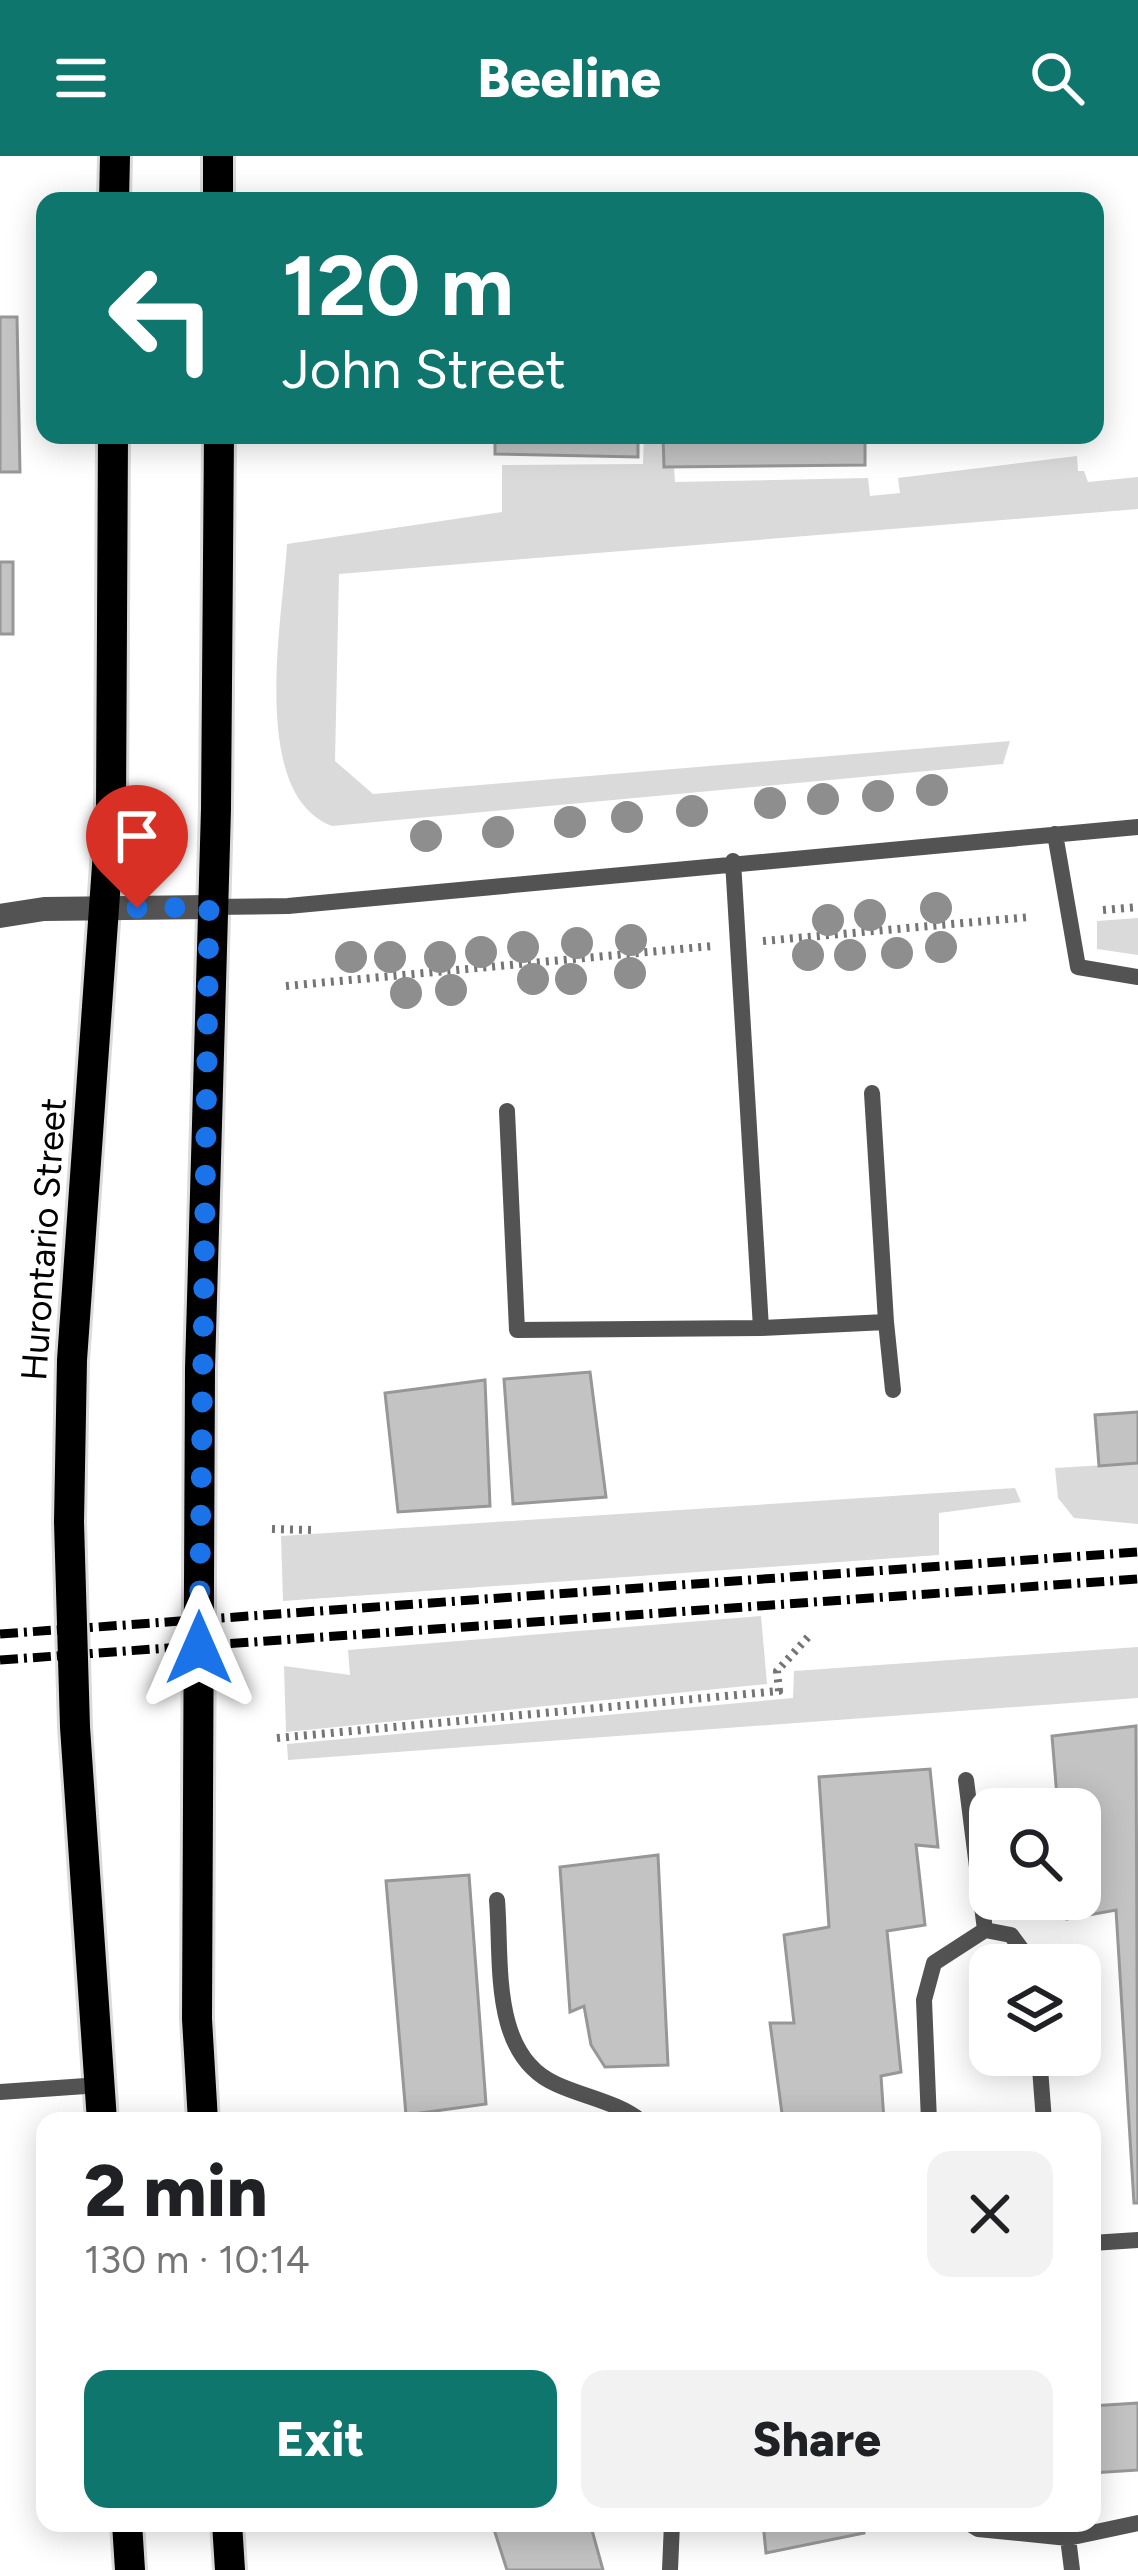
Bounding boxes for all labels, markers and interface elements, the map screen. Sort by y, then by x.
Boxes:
icon: menu [48,45,114,111]
icon: search [1024,45,1090,111]
text: Beeline [477,46,661,111]
text: 120 m [282,235,514,336]
icon: left [84,240,240,396]
text: John Street [282,337,566,402]
pin [86,785,188,908]
icon: arrive [104,803,170,869]
street label: Hurontario Street [12,1096,75,1382]
position arrow [136,1585,262,1711]
map controls [969,1788,1101,2076]
button: search [969,1788,1101,1920]
button: layers [969,1944,1101,2076]
text: 2 min [84,2148,268,2234]
button: close [927,2151,1053,2277]
text: 130 m · 10:14 [84,2236,310,2283]
button: Exit [84,2370,557,2508]
button: Share [581,2370,1053,2508]

